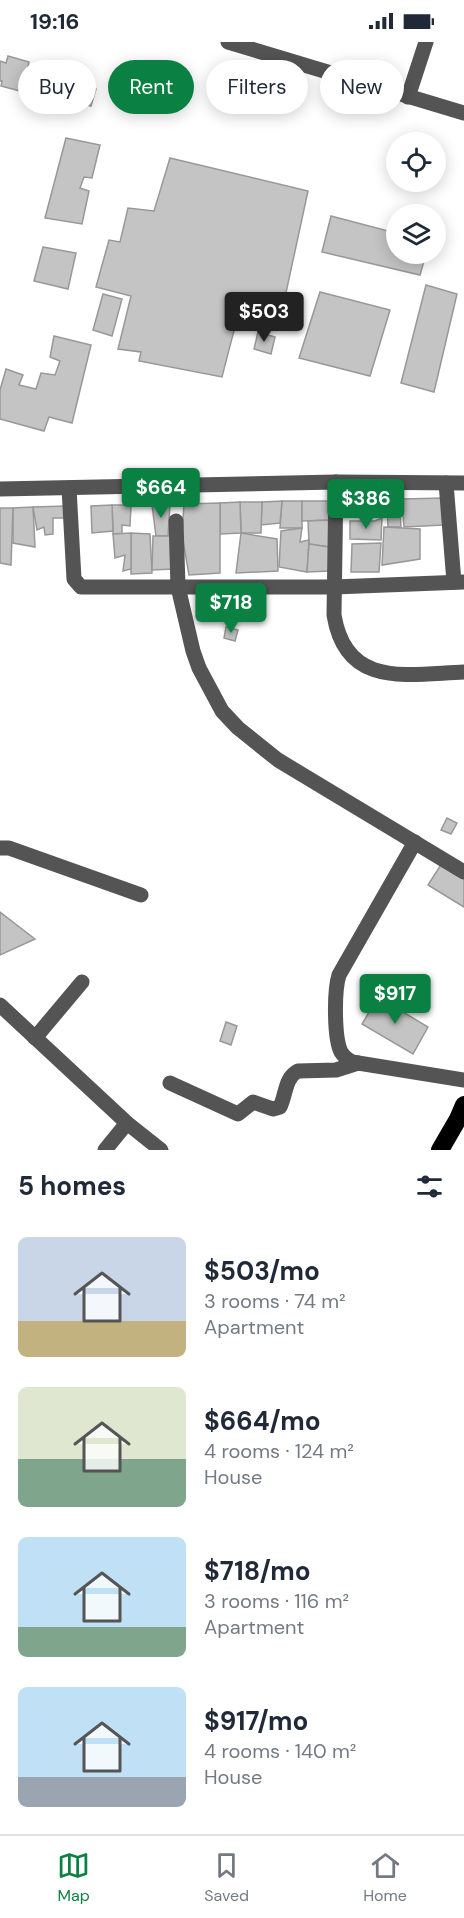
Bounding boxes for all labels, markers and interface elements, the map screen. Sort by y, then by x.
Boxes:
text: 19:16 [30,7,80,36]
chip: Buy [18,60,96,114]
chip: Rent [108,60,194,114]
chip: Filters [206,60,308,114]
chip: New [320,60,404,114]
map controls [386,132,446,264]
button: locate [386,132,446,192]
button: layers [386,204,446,264]
pin: $503 [228,292,300,343]
text: $503 [239,298,289,324]
pin: $664 [125,468,197,519]
text: $664 [136,474,186,500]
pin: $386 [330,479,402,530]
text: $386 [341,485,391,511]
pin: $718 [195,583,267,634]
text: $718 [209,589,253,615]
pin: $917 [359,974,431,1025]
text: $917 [374,980,416,1006]
text: 5 homes [18,1169,126,1203]
icon: filters [413,1170,446,1203]
text: $503/mo [204,1254,320,1288]
icon: home [66,1261,138,1333]
text: 3 rooms · 74 m² [204,1288,346,1314]
text: Apartment [204,1314,304,1340]
text: $664/mo [204,1404,321,1438]
icon: home [66,1411,138,1483]
text: 4 rooms · 124 m² [204,1438,354,1464]
text: House [204,1464,262,1490]
text: $718/mo [204,1554,311,1588]
icon: home [66,1561,138,1633]
text: 3 rooms · 116 m² [204,1588,349,1614]
text: Apartment [204,1614,304,1640]
text: $917/mo [204,1704,308,1738]
icon: home [66,1711,138,1783]
text: 4 rooms · 140 m² [204,1738,356,1764]
text: House [204,1764,262,1790]
tab: Map [57,1849,90,1906]
tab: Saved [204,1849,249,1906]
tab: Home [363,1849,407,1906]

